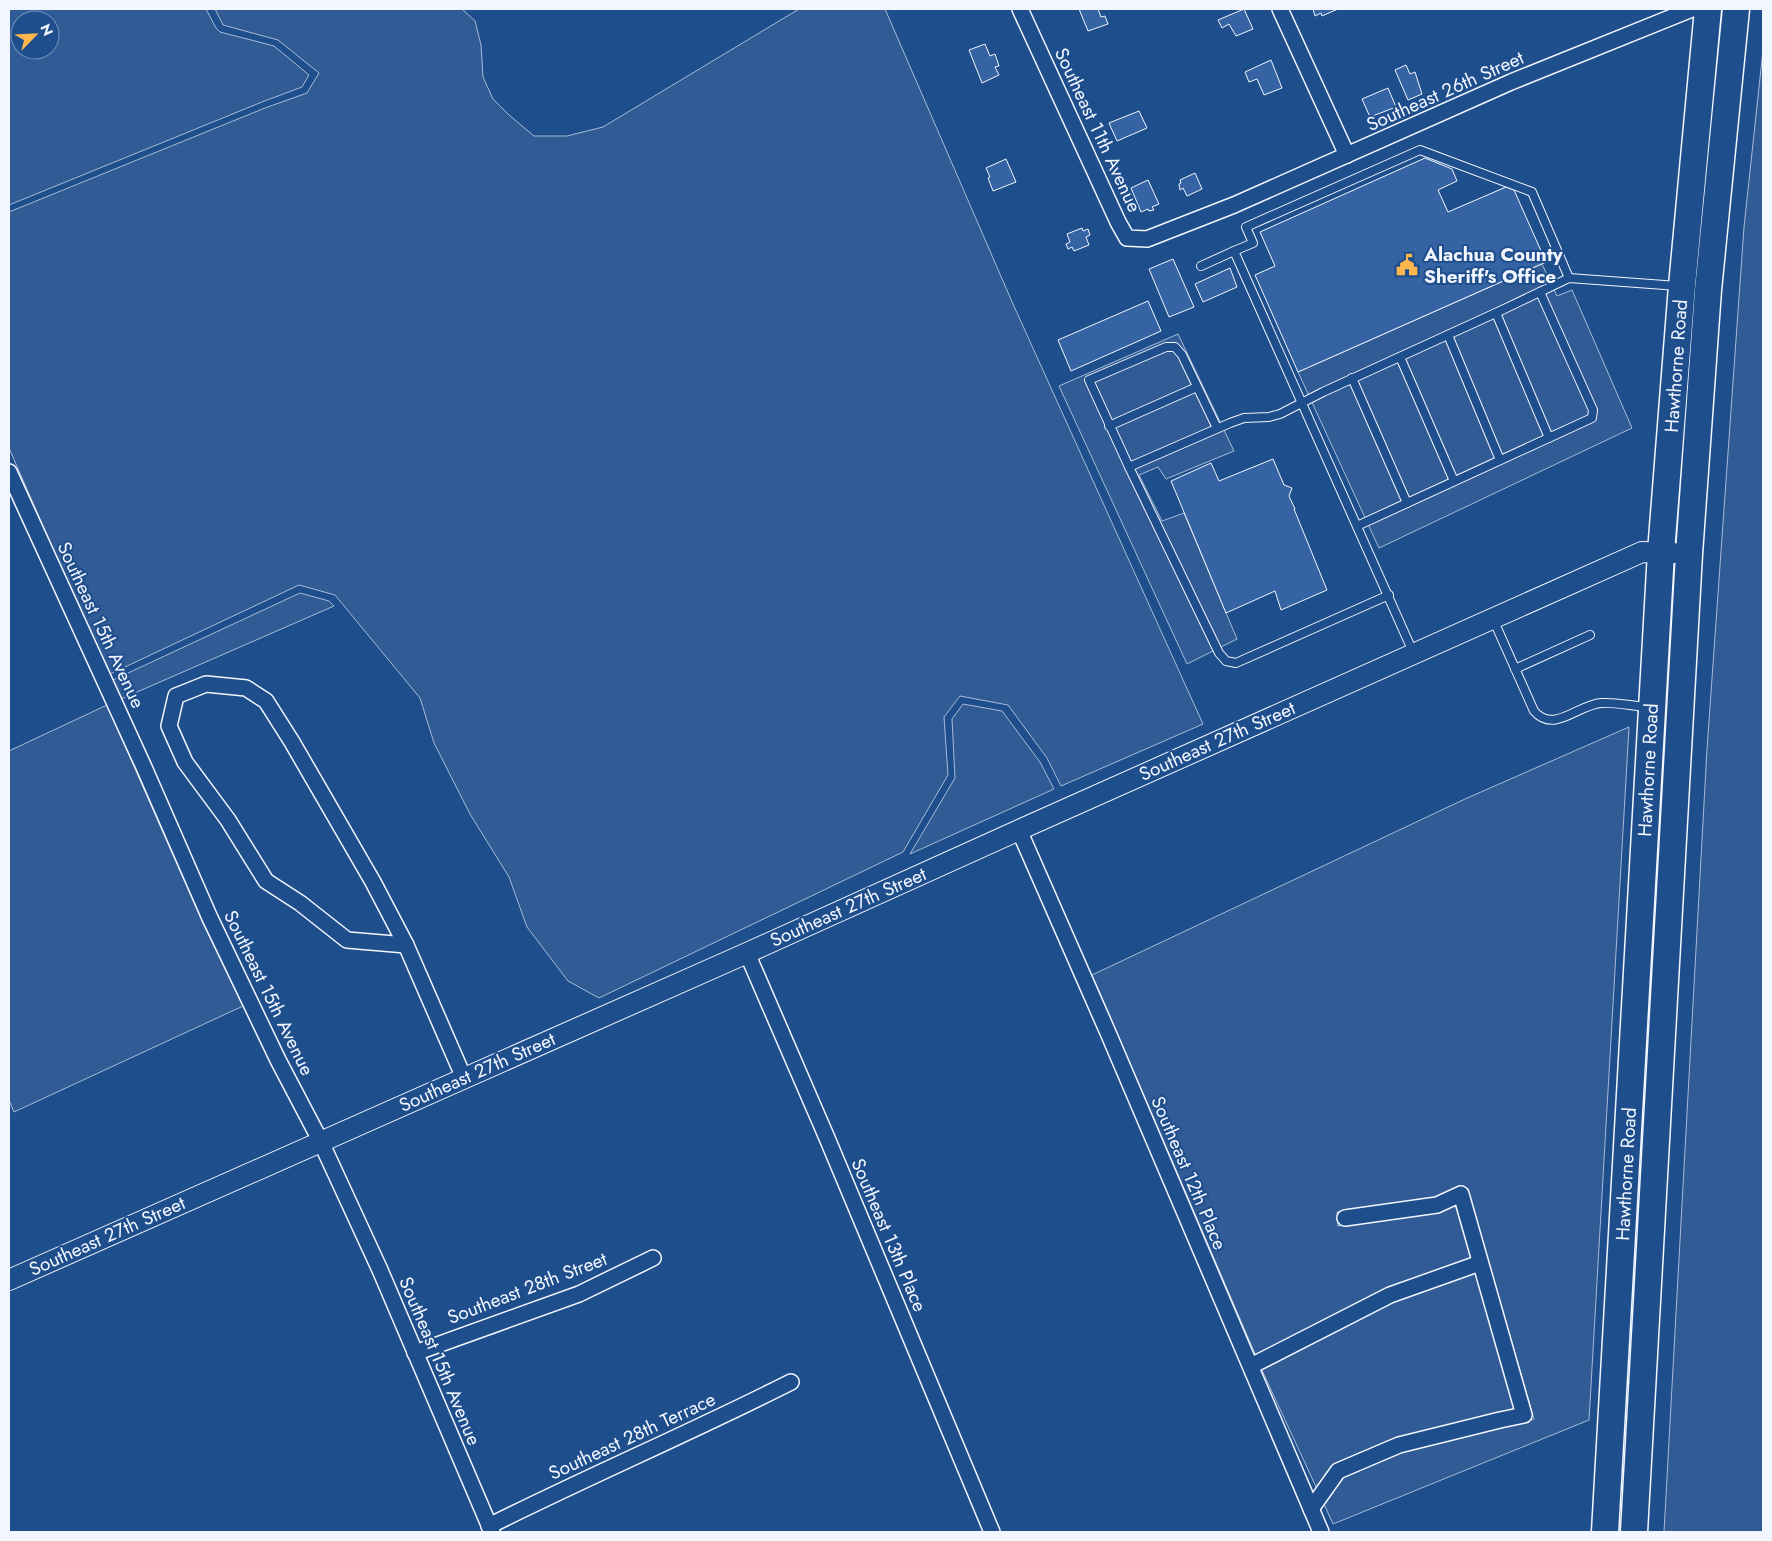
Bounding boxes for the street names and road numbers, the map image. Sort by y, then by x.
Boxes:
street label: Southeast 11th Avenue [1048,43,1148,217]
street label: Southeast 26th Street [1362,44,1528,138]
street label: Hawthorne Road [1658,299,1694,433]
street label: Southeast 15th Avenue [51,537,152,713]
street label: Southeast 27th Street [1135,694,1300,788]
street label: Hawthorne Road [1631,703,1665,837]
street label: Southeast 27th Street [766,860,931,954]
street label: Southeast 15th Avenue [217,906,321,1080]
street label: Southeast 27th Street [395,1025,560,1119]
street label: Southeast 12th Place [1144,1092,1234,1254]
street label: Hawthorne Road [1609,1107,1643,1241]
street label: Southeast 13th Place [845,1154,934,1316]
street label: Southeast 27th Street [25,1189,190,1283]
street label: Southeast 28th Street [443,1245,611,1331]
street label: Southeast 15th Avenue [392,1272,488,1450]
street label: Southeast 28th Terrace [544,1385,720,1487]

